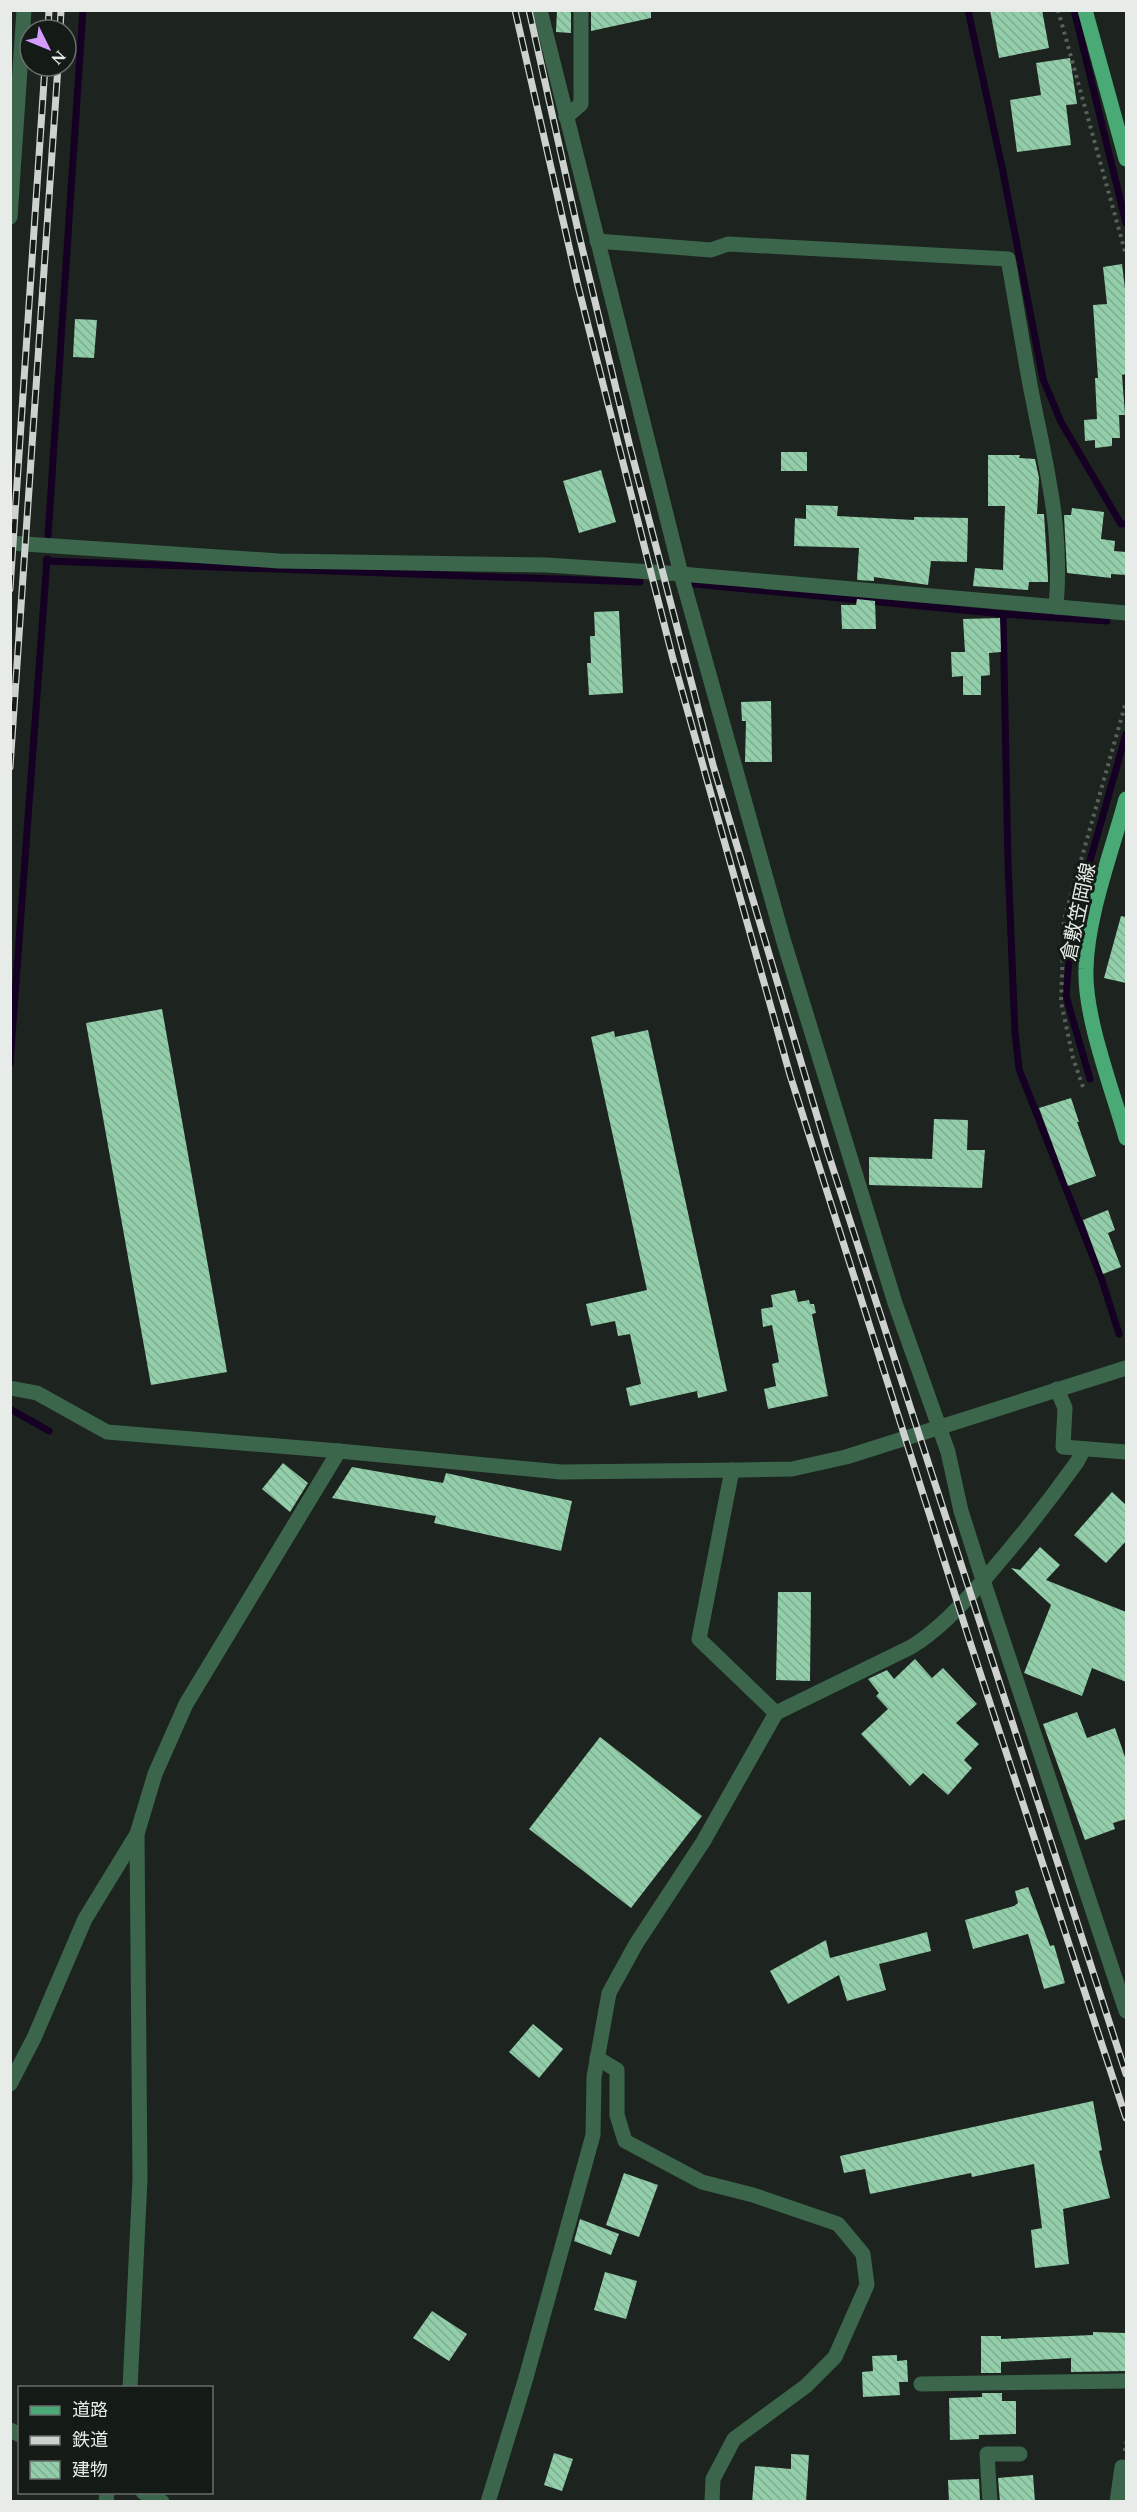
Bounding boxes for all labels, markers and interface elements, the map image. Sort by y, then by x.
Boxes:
north arrow [18,18,78,78]
text: N [45,45,71,71]
street label: 倉敷笠岡線 [1054,860,1104,964]
legend [18,2386,213,2494]
text: 道路 [72,2397,108,2424]
text: 鉄道 [72,2427,108,2454]
text: 建物 [72,2457,108,2484]

